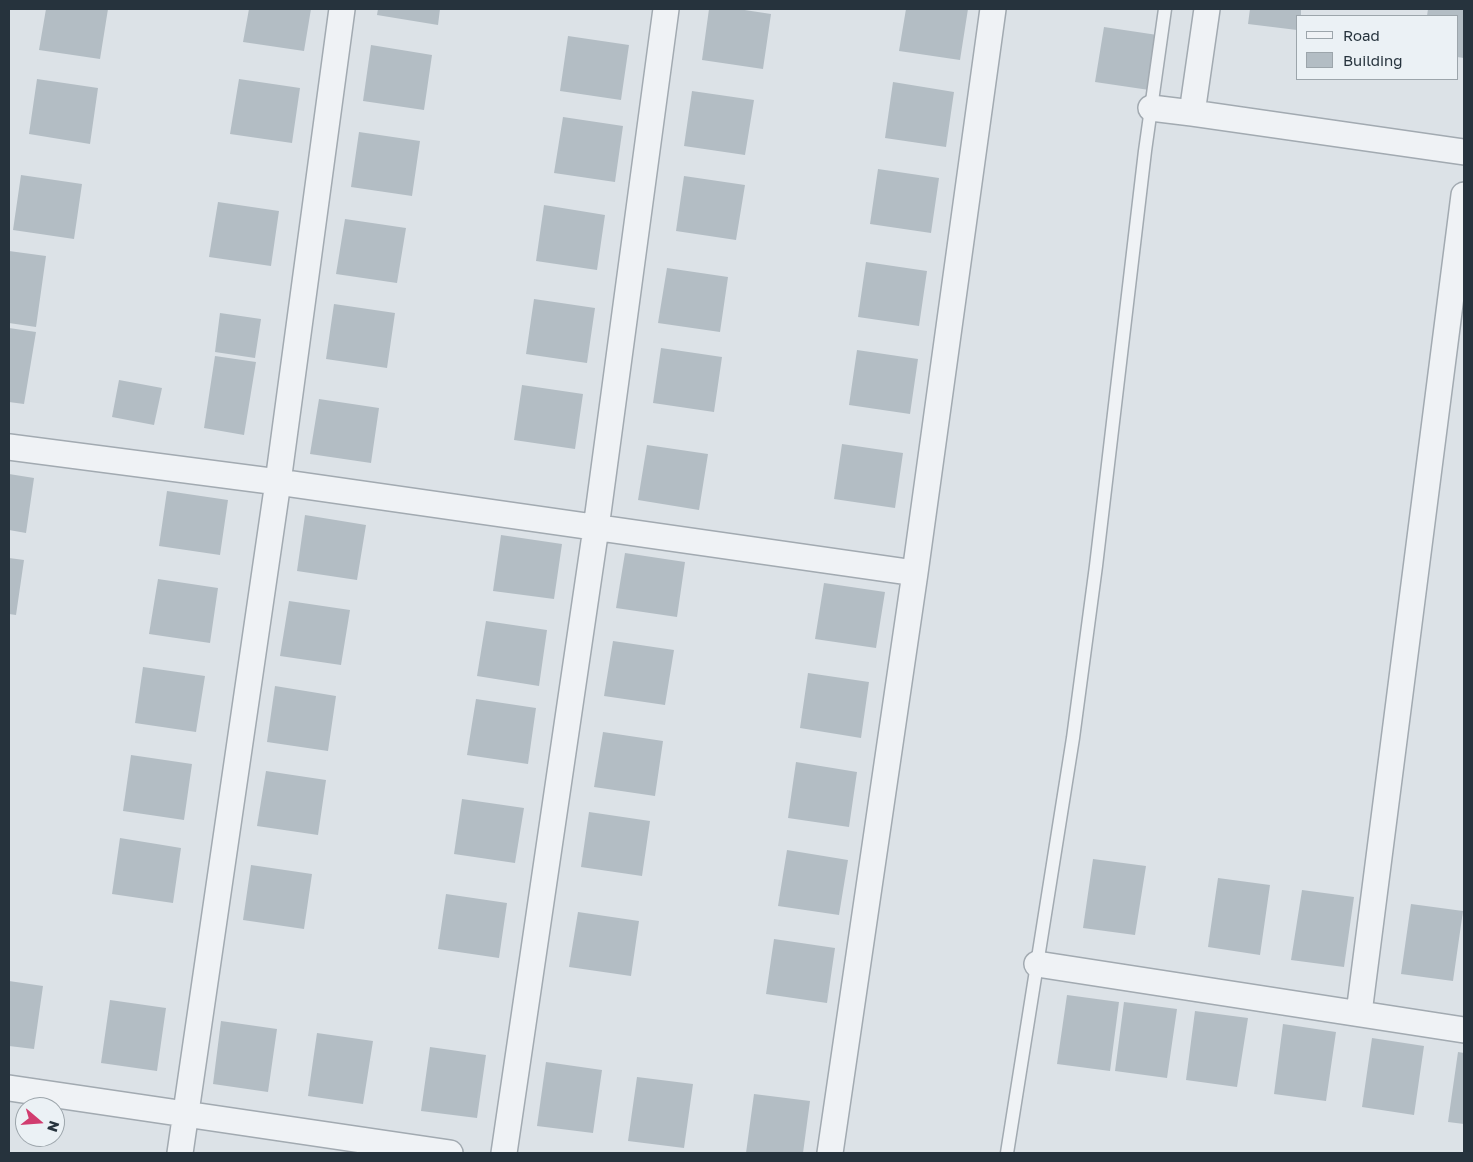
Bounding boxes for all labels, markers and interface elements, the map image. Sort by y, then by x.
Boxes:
legend [1296,15,1458,80]
text: Road [1343,26,1380,44]
text: Building [1343,51,1403,69]
north arrow [15,1097,65,1147]
text: N [44,1119,64,1134]

